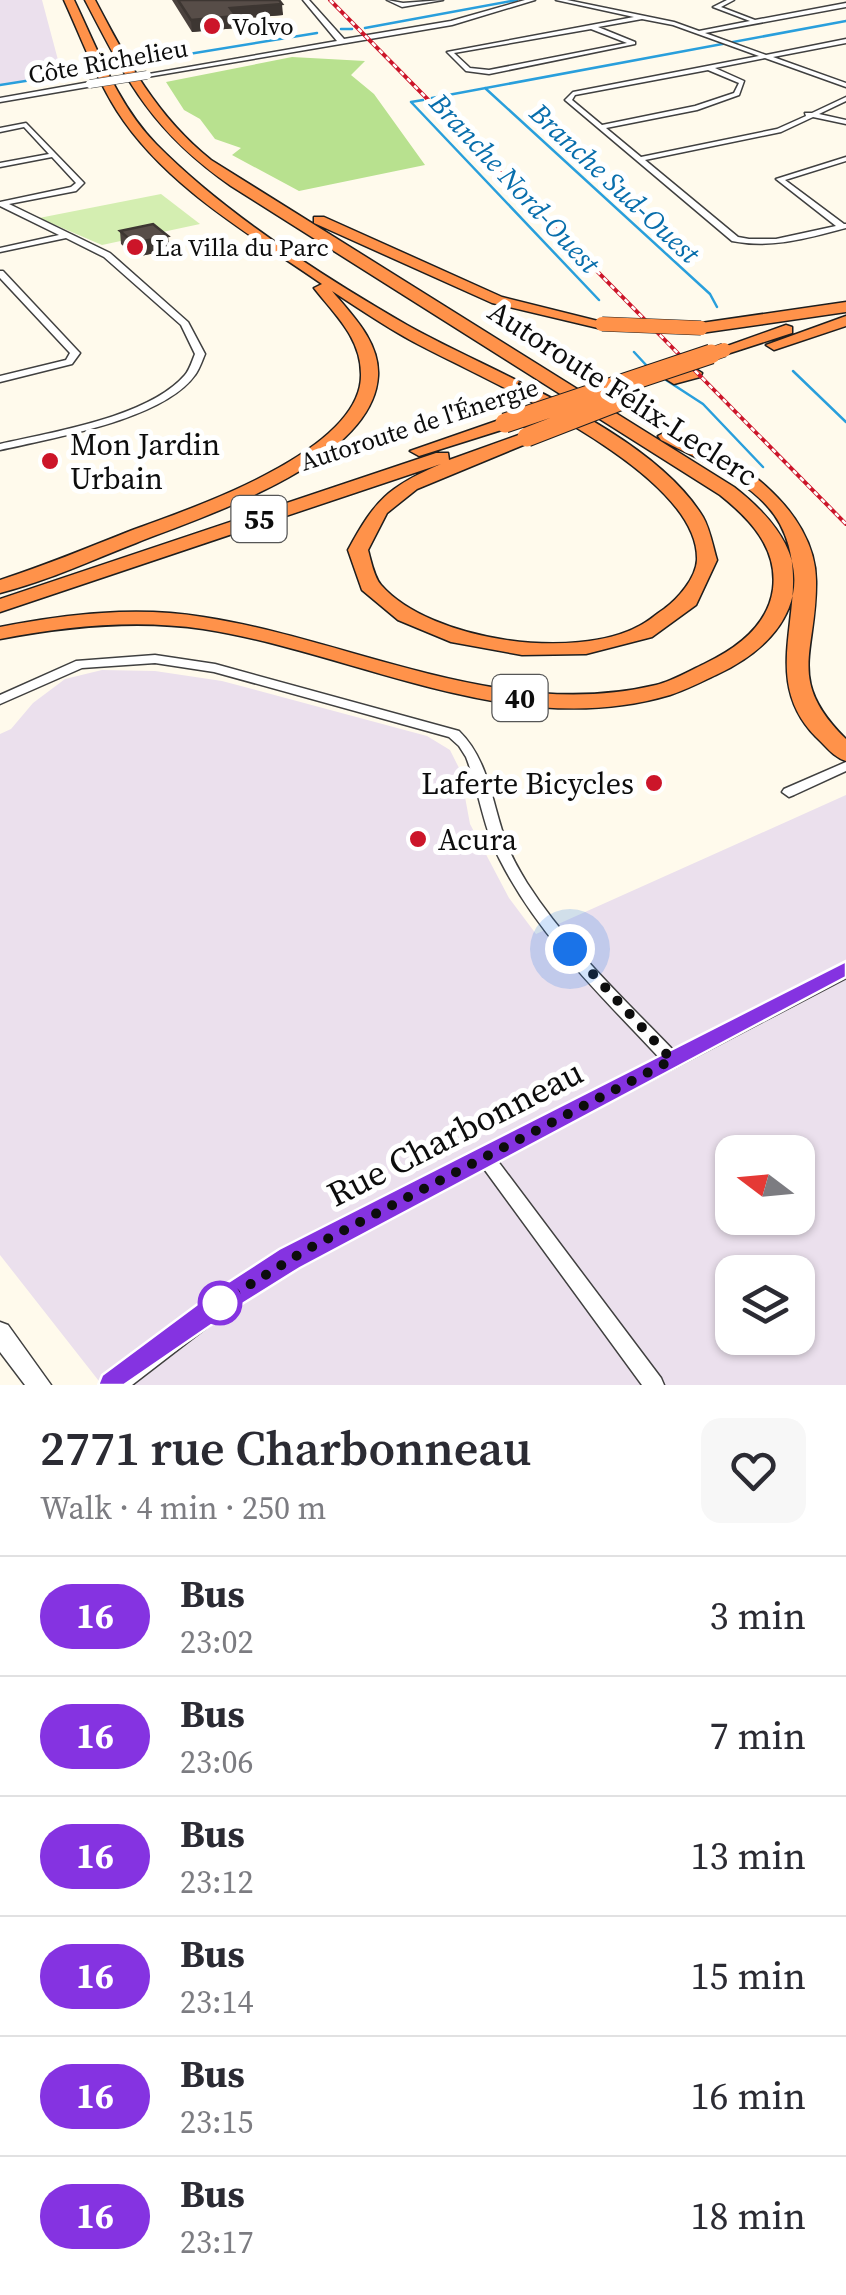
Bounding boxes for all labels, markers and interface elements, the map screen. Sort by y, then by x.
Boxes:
place label: Volvo [232,9,294,43]
marker: Volvo [201,15,223,37]
street label: Côte Richelieu [26,30,190,92]
water label: Branche Nord-Ouest [421,84,610,283]
water label: Branche Sud-Ouest [521,94,709,273]
place label: La Villa du Parc [155,230,329,264]
marker: La Villa du Parc [124,236,146,258]
street label: Autoroute Félix-Leclerc [480,290,766,496]
street label: Autoroute de l'Énergie [296,369,542,479]
place label: Mon Jardin Urbain [70,424,220,499]
marker: Mon Jardin Urbain [39,450,61,472]
road number: 55 [232,496,286,542]
road number: 40 [492,675,548,721]
place label: Laferte Bicycles [421,763,634,804]
marker: Laferte Bicycles [643,772,665,794]
place label: Acura [438,819,518,860]
marker: Acura [407,828,429,850]
your location [545,924,595,974]
street label: Rue Charbonneau [319,1048,591,1218]
north arrow [715,1135,815,1235]
map controls [715,1135,815,1355]
button: layers [715,1255,815,1355]
unlabelled marker [199,1282,241,1324]
text: 2771 rue Charbonneau [40,1415,531,1481]
button: heart [701,1418,806,1523]
text: Walk · 4 min · 250 m [40,1486,326,1530]
text: Bus [180,1568,245,1620]
text: 3 min [710,1590,806,1642]
text: 16 [76,1592,114,1640]
text: 23:02 [180,1620,254,1664]
text: Bus [180,1688,245,1740]
text: 7 min [710,1710,806,1762]
text: 16 [76,1712,114,1760]
text: 23:06 [180,1740,254,1784]
text: Bus [180,1808,245,1860]
text: 13 min [691,1830,806,1882]
text: 16 [76,1832,114,1880]
text: 23:12 [180,1860,254,1904]
text: Bus [180,1928,245,1980]
text: 15 min [691,1950,806,2002]
text: 16 [76,1952,114,2000]
text: 23:14 [180,1980,254,2024]
text: Bus [180,2048,245,2100]
text: 16 min [691,2070,806,2122]
text: 16 [76,2072,114,2120]
text: 23:15 [180,2100,254,2144]
text: Bus [180,2168,245,2220]
text: 18 min [691,2190,806,2242]
text: 16 [76,2192,114,2240]
text: 23:17 [180,2220,254,2264]

